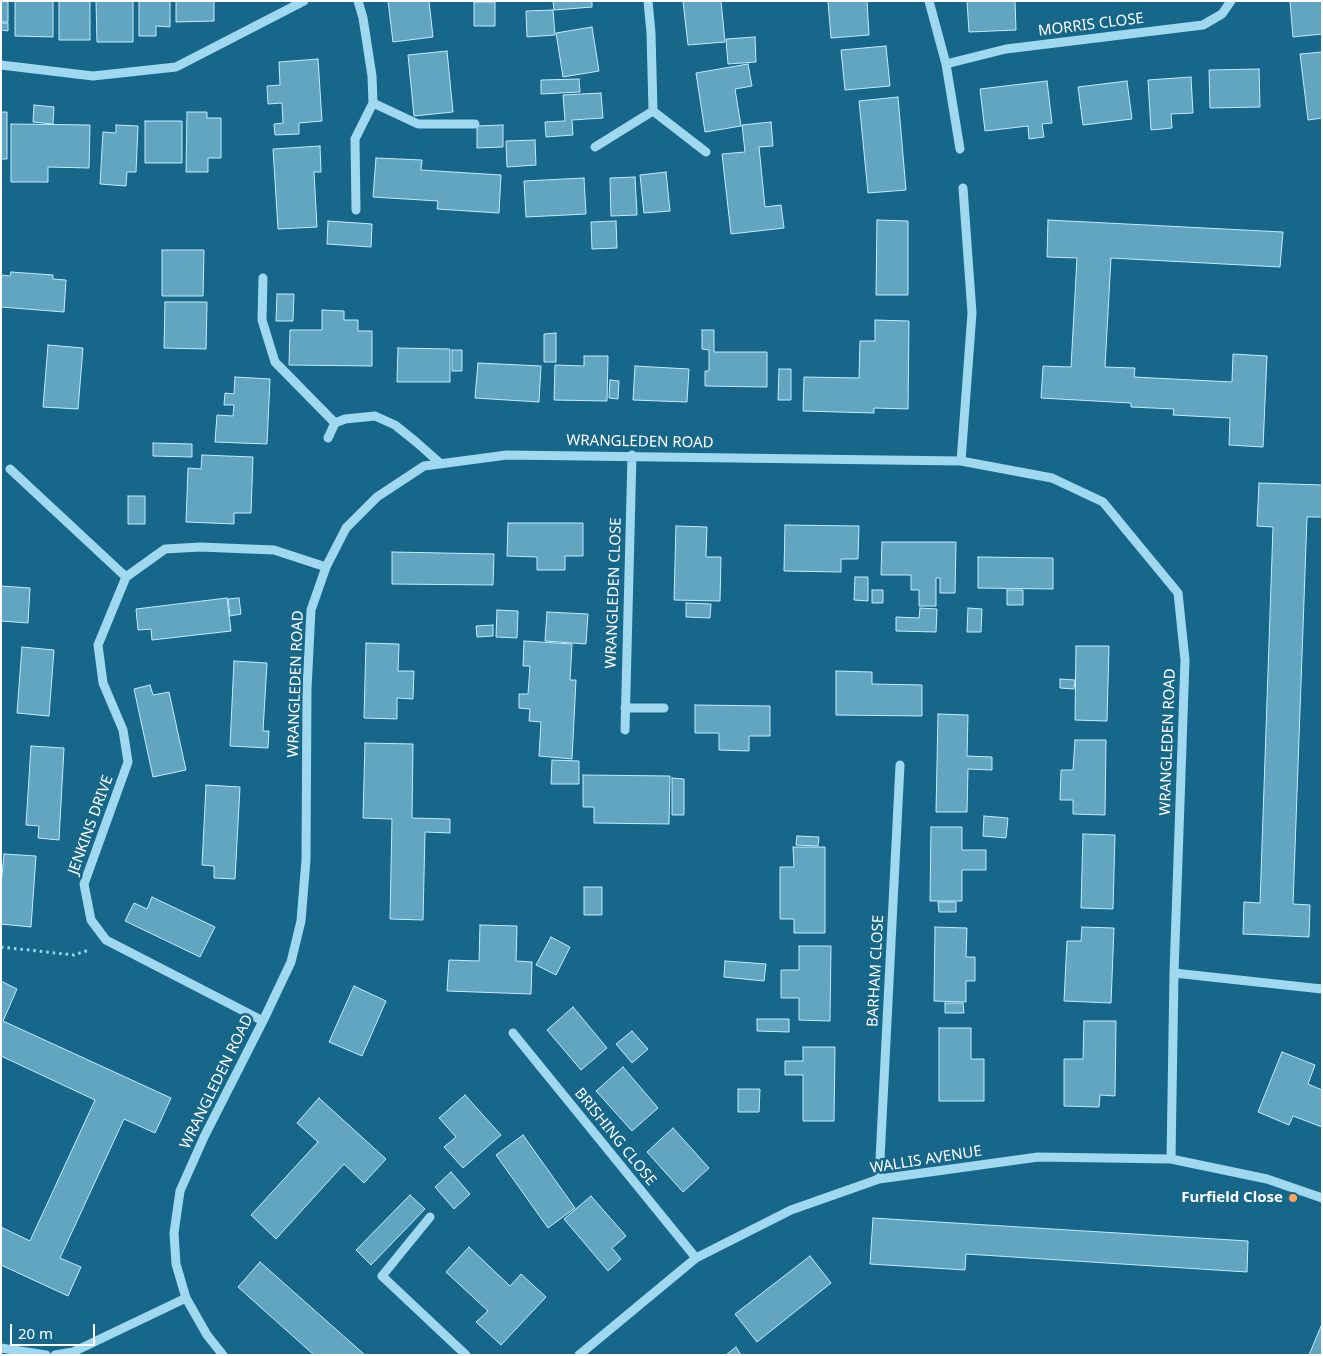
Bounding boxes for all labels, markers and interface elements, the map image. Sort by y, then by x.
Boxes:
street label: MORRIS CLOSE [1037,10,1145,40]
street label: WRANGLEDEN ROAD [566,432,714,452]
street label: WRANGLEDEN CLOSE [602,517,626,669]
street label: WRANGLEDEN ROAD [284,610,308,758]
street label: WRANGLEDEN ROAD [1156,668,1180,816]
street label: JENKINS DRIVE [65,773,117,877]
street label: BARHAM CLOSE [864,915,888,1027]
street label: WRANGLEDEN ROAD [177,1012,257,1152]
street label: BRISHING CLOSE [570,1085,660,1189]
street label: WALLIS AVENUE [869,1142,983,1178]
place label: Furfield Close [1181,1189,1283,1207]
marker: Furfield Close [1287,1192,1299,1204]
scale bar [12,1314,98,1346]
text: 20 m [18,1323,53,1343]

